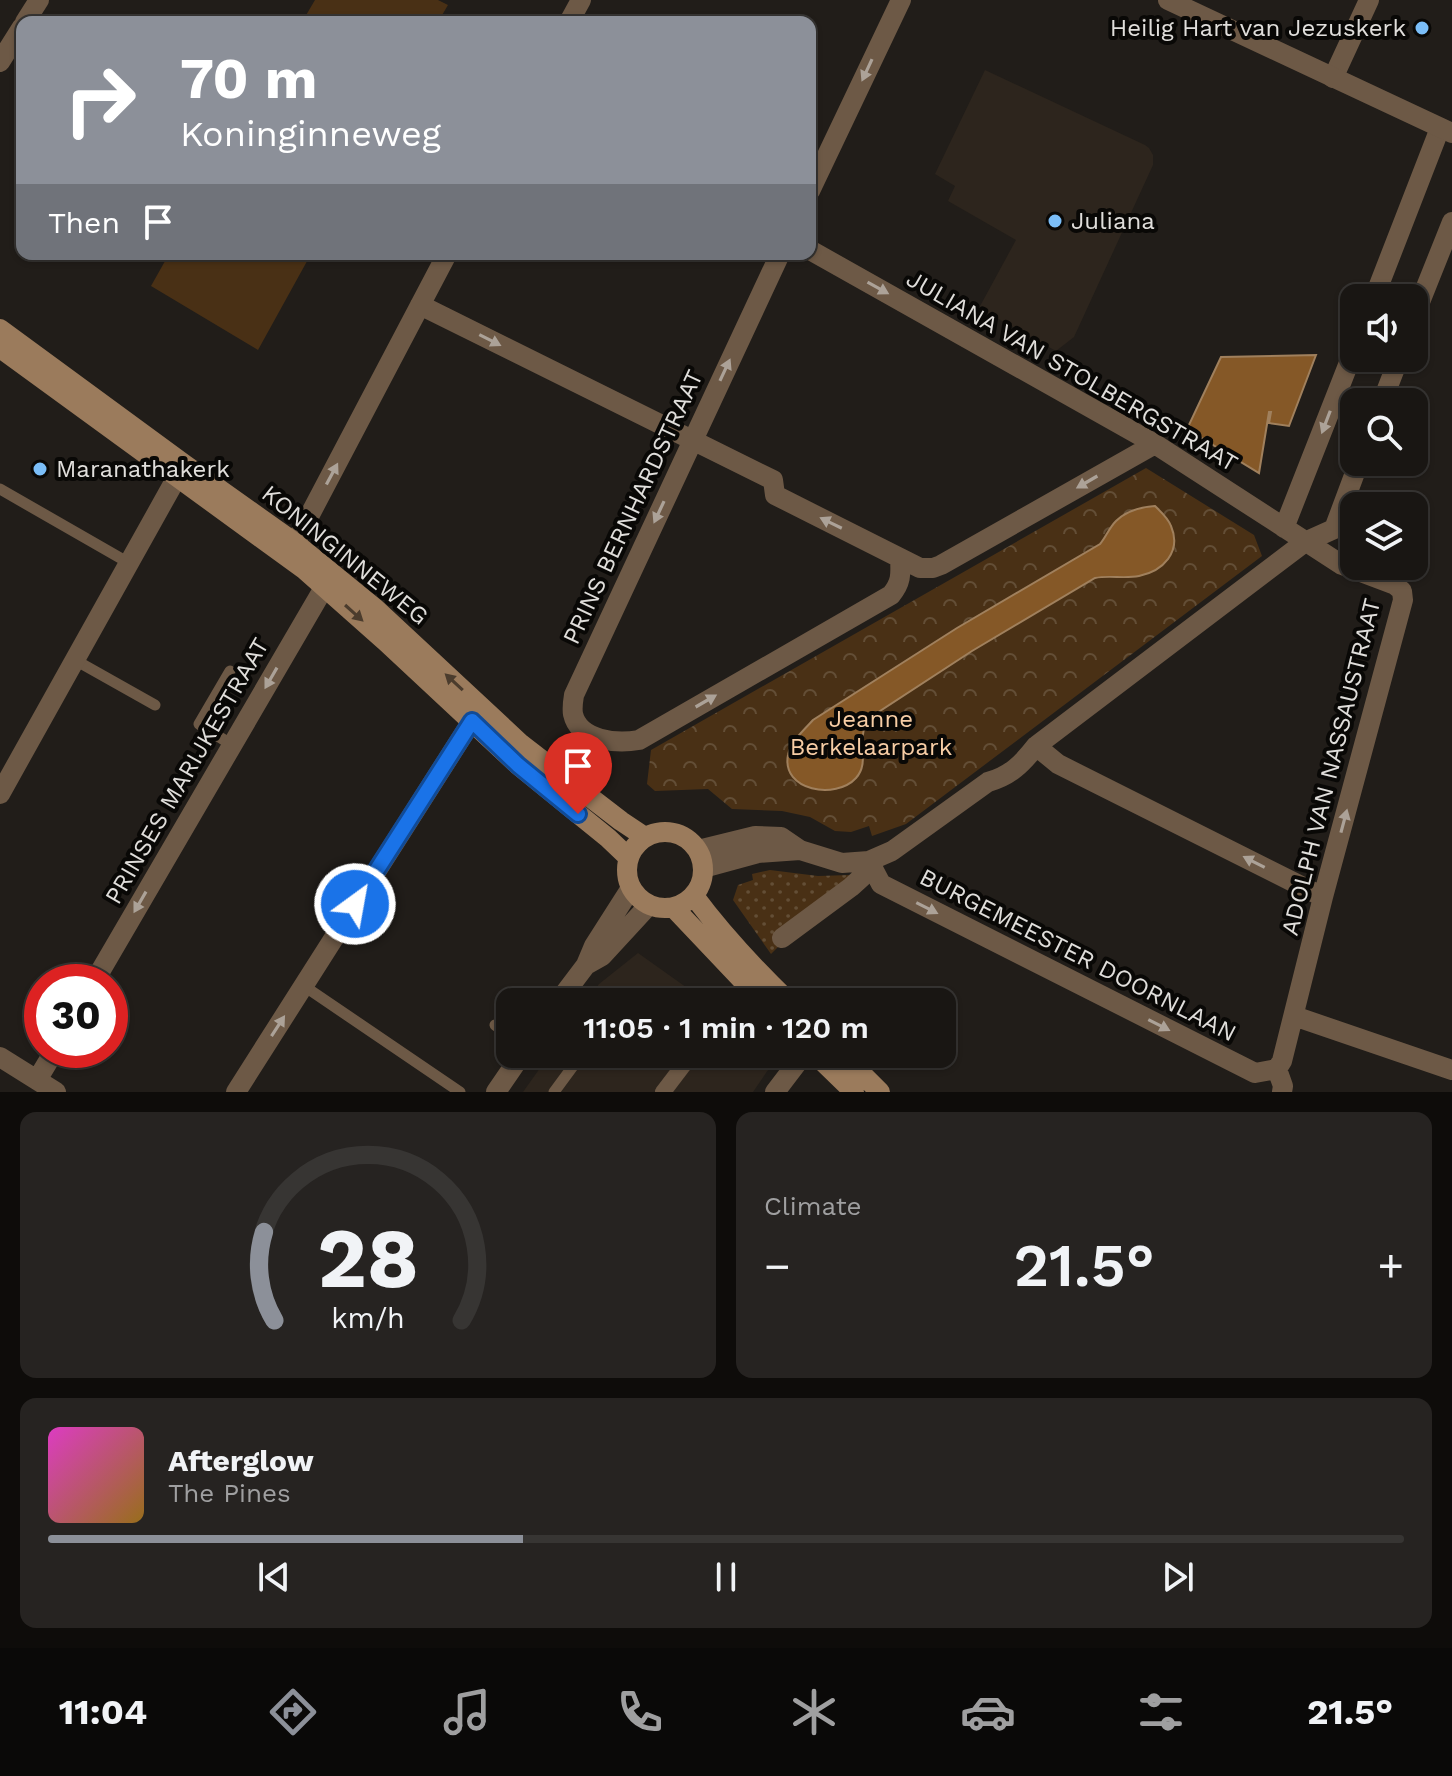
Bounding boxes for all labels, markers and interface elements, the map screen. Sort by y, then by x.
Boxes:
place label: Heilig Hart van Jezuskerk [1110,14,1406,42]
marker: Heilig Hart van Jezuskerk [1413,19,1431,37]
text: 70 m [180,46,317,112]
icon: right [48,48,152,152]
one-way arrow [860,59,874,82]
text: Koninginneweg [180,113,441,155]
icon: arrive [136,200,180,244]
text: Then [48,205,120,240]
place label: Juliana [1071,207,1155,235]
marker: Juliana [1046,212,1064,230]
street label: JULIANA VAN STOLBERGSTRAAT [901,264,1243,478]
one-way arrow [867,281,889,295]
map controls [1340,284,1428,580]
button: sound [1340,284,1428,372]
one-way arrow [479,334,502,347]
one-way arrow [718,359,732,382]
street label: PRINS BERNHARDSTRAAT [557,365,709,649]
button: search [1340,388,1428,476]
one-way arrow [1319,410,1332,434]
place label: Maranathakerk [56,455,230,483]
marker: Maranathakerk [31,460,49,478]
one-way arrow [325,463,339,485]
one-way arrow [1076,475,1098,489]
street label: KONINGINNEWEG [256,479,434,631]
button: layers [1340,492,1428,580]
one-way arrow [652,500,666,523]
one-way arrow [820,516,843,530]
street label: ADOLPH VAN NASSAUSTRAAT [1276,596,1386,938]
one-way arrow [344,603,363,621]
street label: PRINSES MARIJKESTRAAT [99,633,275,909]
one-way arrow [264,667,278,689]
one-way arrow [445,674,464,692]
one-way arrow [695,694,718,708]
park label: Jeanne Berkelaarpark [790,705,953,761]
pin [544,732,612,814]
icon: arrive [556,744,600,788]
one-way arrow [1338,809,1350,834]
one-way arrow [1242,855,1265,869]
position arrow [313,862,397,946]
street label: BURGEMEESTER DOORNLAAN [915,863,1241,1047]
one-way arrow [133,891,147,914]
one-way arrow [916,901,939,914]
speed limit sign: 30 [24,964,128,1068]
text: 11:05 · 1 min · 120 m [583,1010,869,1045]
one-way arrow [270,1015,285,1037]
one-way arrow [1148,1018,1171,1032]
text: Climate [764,1191,862,1221]
text: 28 [317,1210,419,1307]
text: 21.5° [1013,1230,1155,1301]
text: − [764,1240,791,1292]
text: + [1377,1240,1404,1292]
text: km/h [331,1301,405,1335]
text: Afterglow [168,1443,314,1478]
text: The Pines [168,1478,291,1508]
icon: previous [252,1555,296,1599]
icon: pause [704,1555,748,1599]
icon: next [1156,1555,1200,1599]
icon: directions [265,1684,321,1740]
icon: music [439,1684,495,1740]
icon: phone [612,1684,668,1740]
icon: climate [786,1684,842,1740]
icon: car [960,1684,1016,1740]
icon: filters [1133,1684,1189,1740]
text: 11:04 [59,1691,147,1733]
text: 21.5° [1307,1691,1393,1733]

